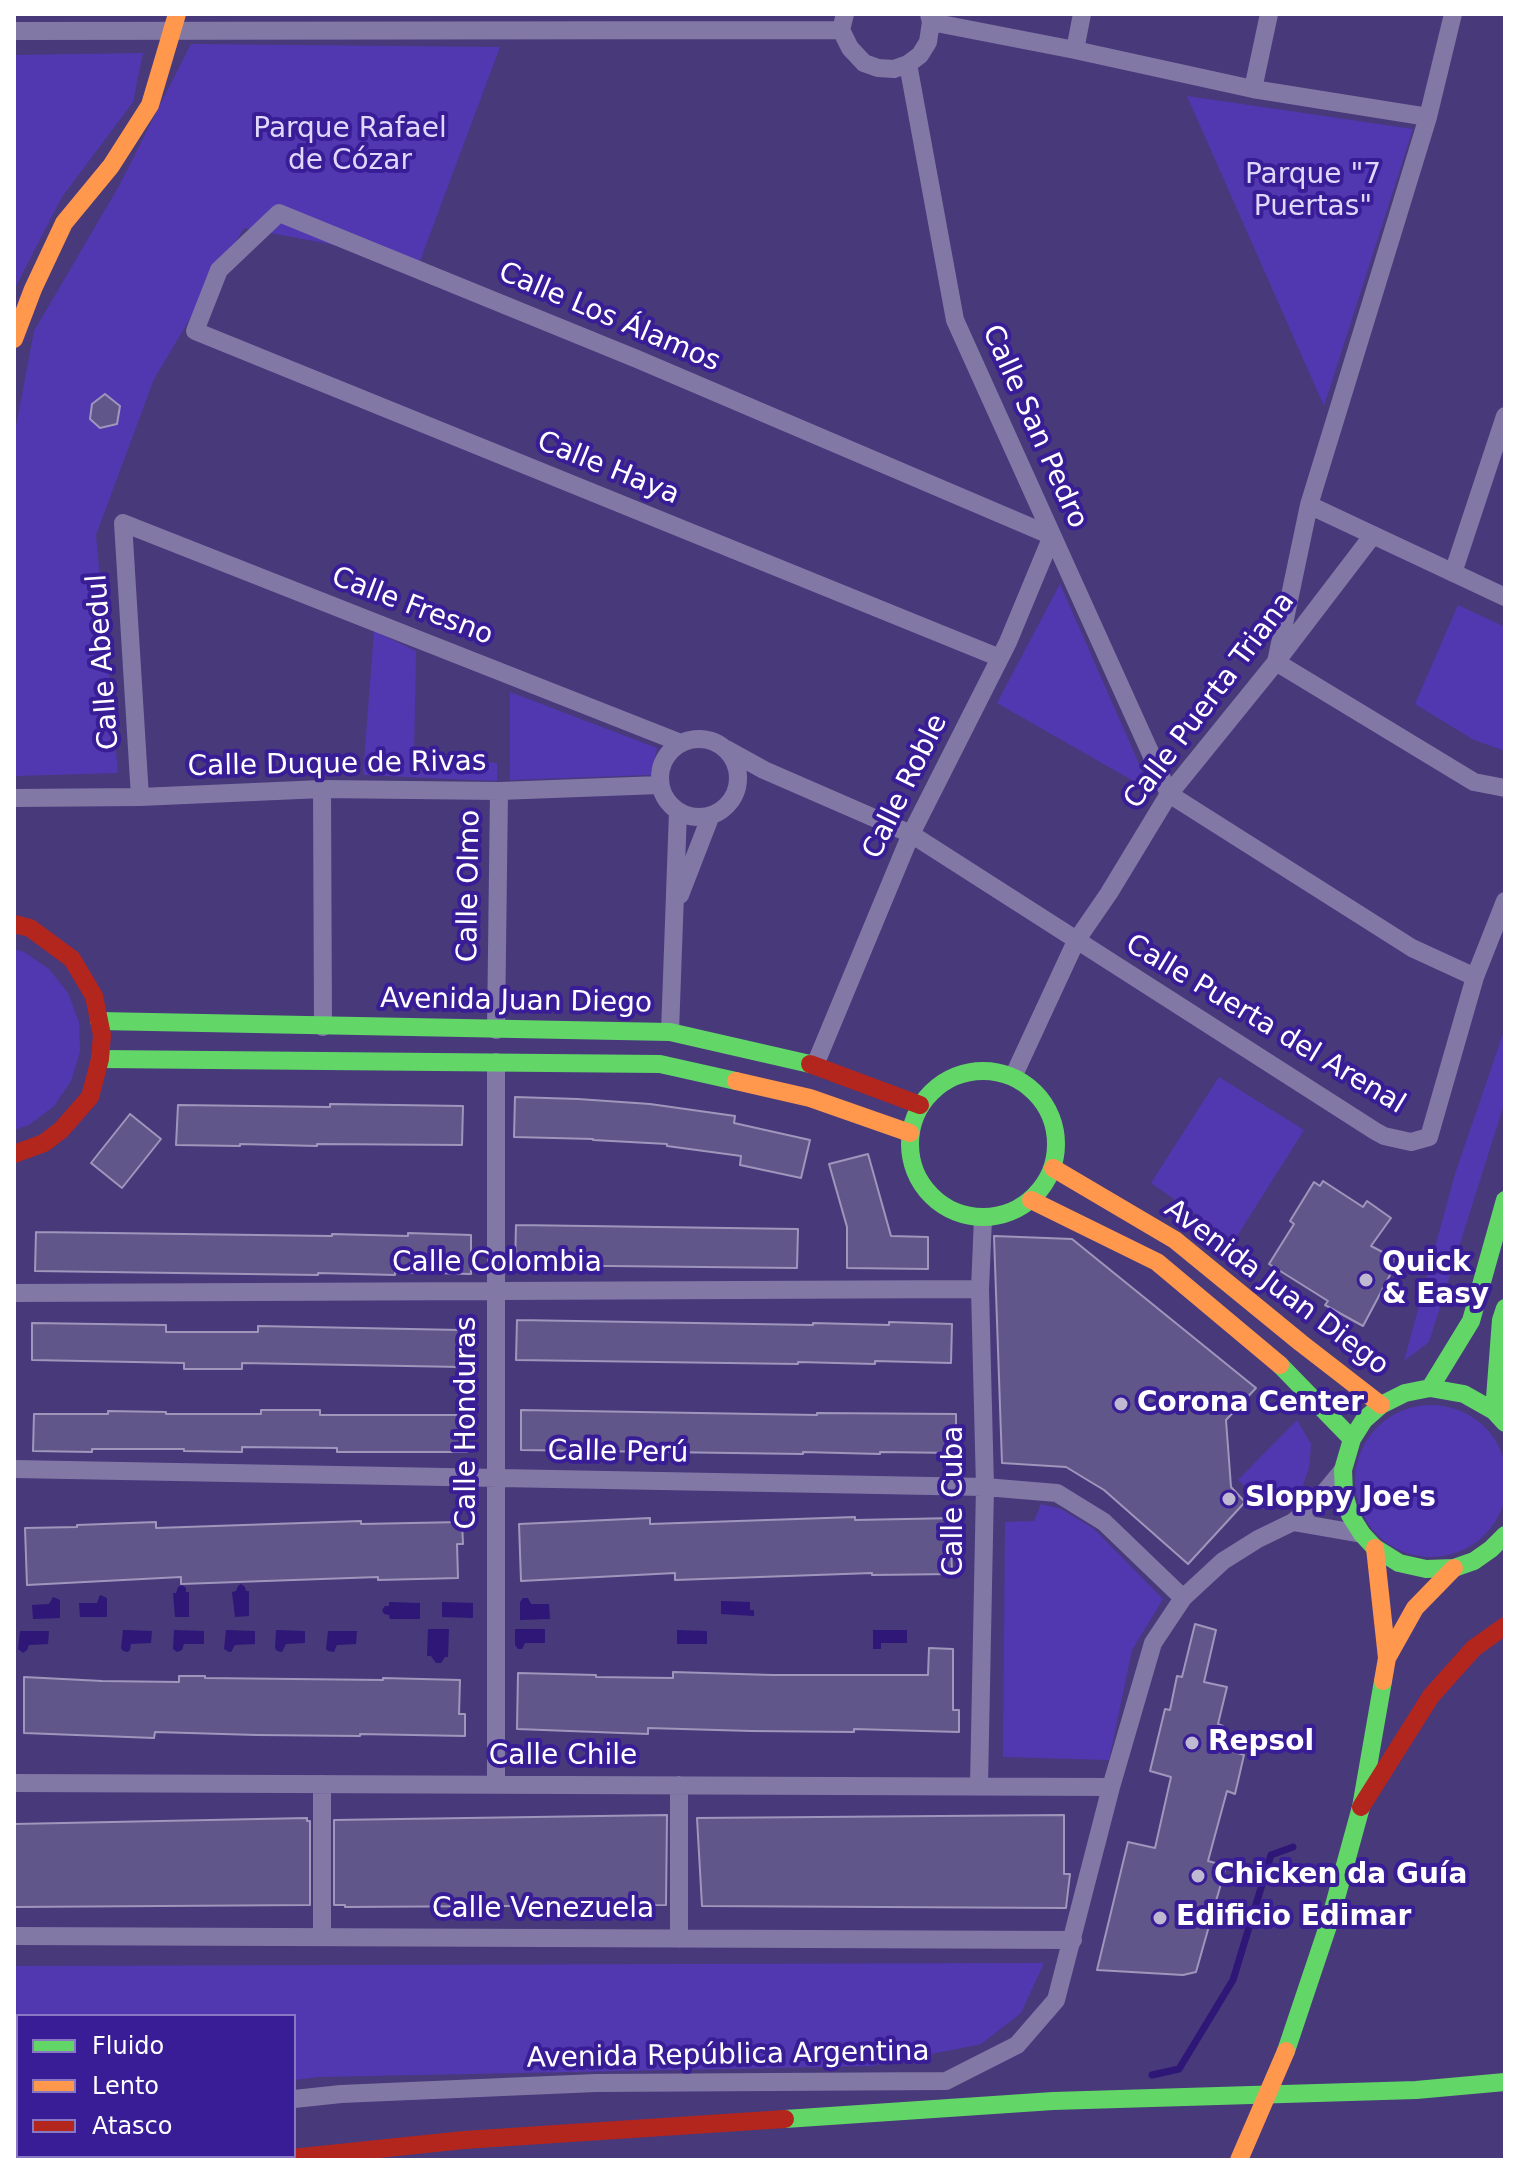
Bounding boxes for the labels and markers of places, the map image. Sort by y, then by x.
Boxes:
place label: Quick & Easy [1382,1247,1489,1313]
marker: Quick & Easy [1357,1271,1375,1289]
place label: Corona Center [1137,1387,1364,1421]
marker: Corona Center [1112,1395,1130,1413]
place label: Sloppy Joe's [1245,1482,1436,1516]
marker: Sloppy Joe's [1220,1490,1238,1508]
place label: Repsol [1208,1726,1314,1760]
marker: Repsol [1183,1734,1201,1752]
place label: Chicken da Guía [1214,1859,1467,1893]
marker: Chicken da Guía [1189,1867,1207,1885]
place label: Edificio Edimar [1176,1901,1411,1935]
marker: Edificio Edimar [1151,1909,1169,1927]

